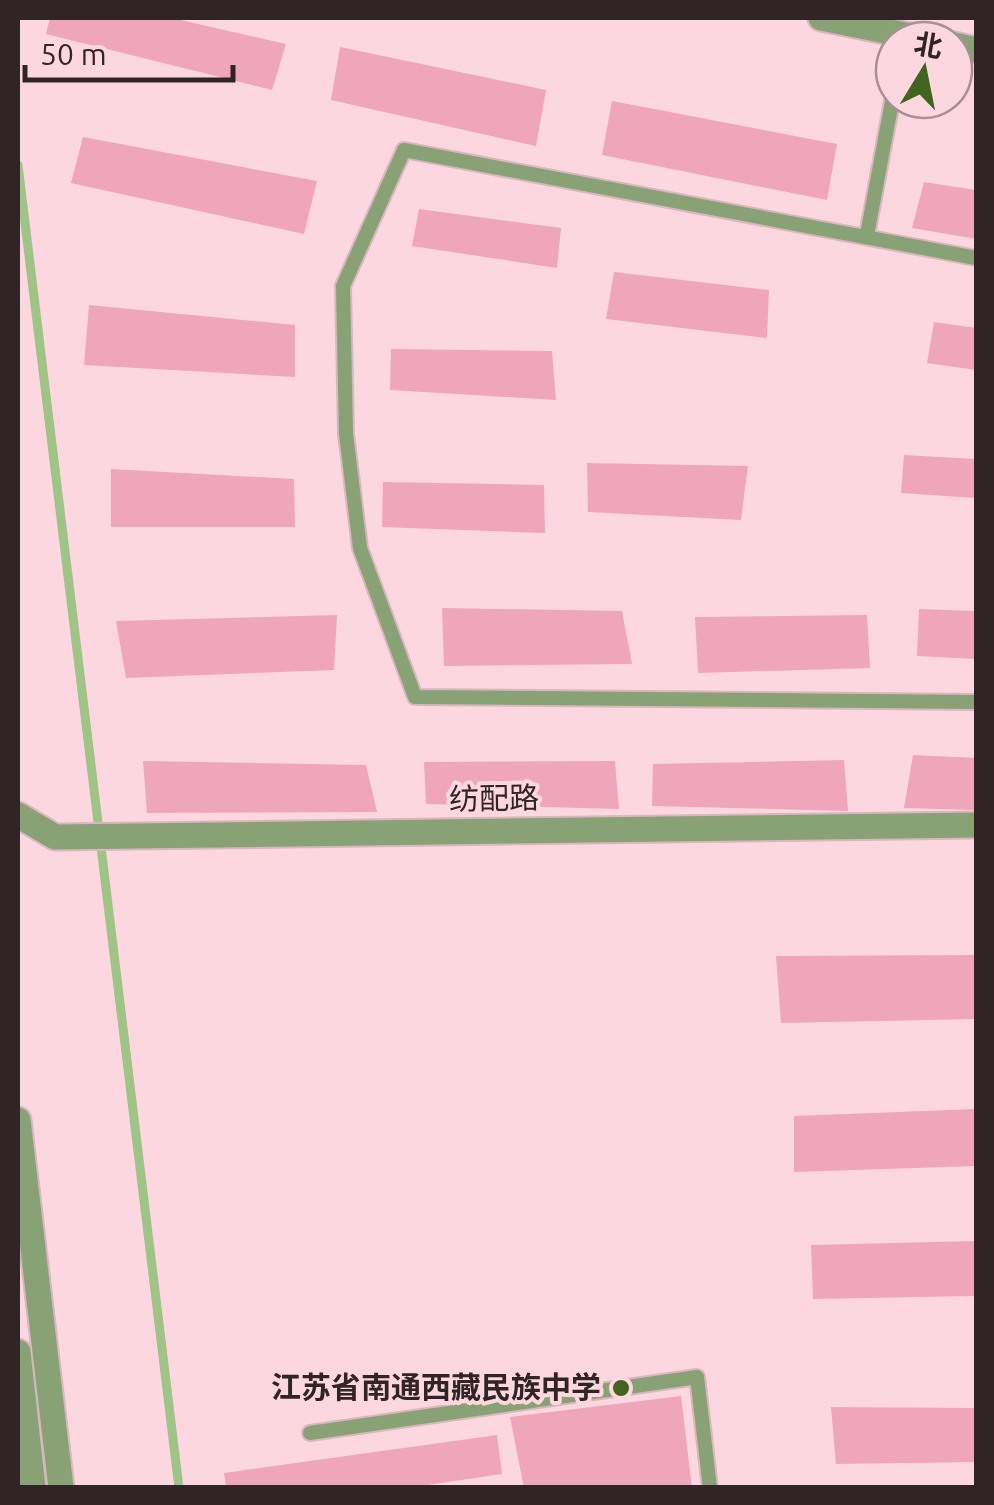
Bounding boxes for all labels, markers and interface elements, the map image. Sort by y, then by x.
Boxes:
scale bar [25,20,232,82]
north arrow [874,20,974,120]
text: 北 [912,27,945,63]
text: 50 m [40,37,107,71]
street label: 纺配路 [449,780,539,816]
place label: 江苏省南通西藏民族中学 [271,1370,601,1404]
marker: 江苏省南通西藏民族中学 [610,1377,632,1399]

